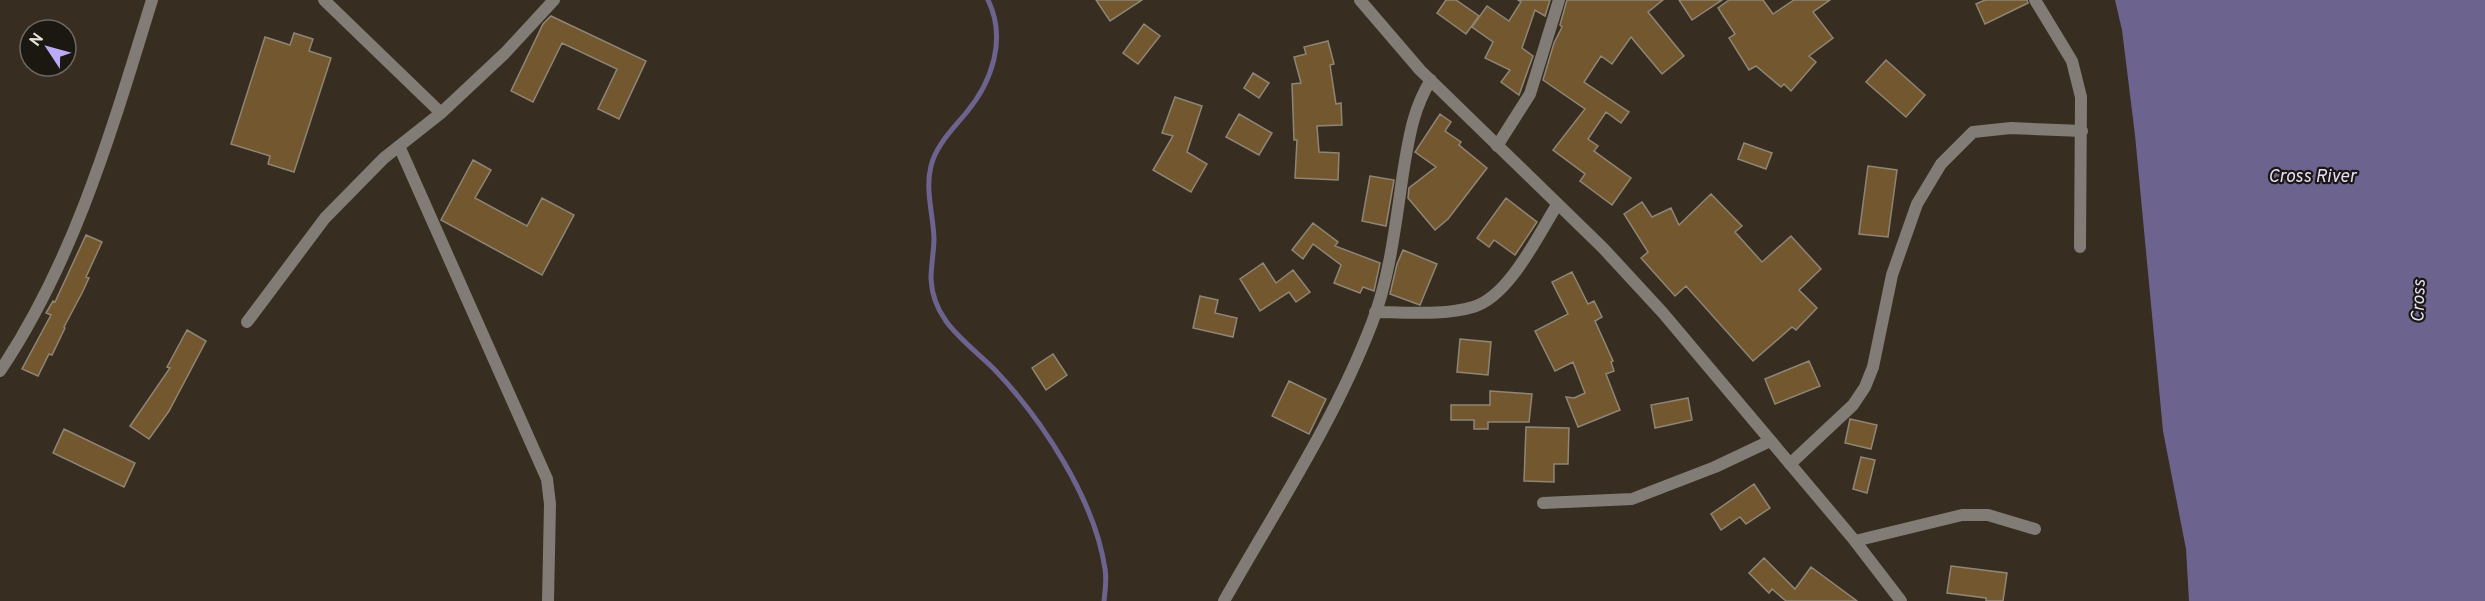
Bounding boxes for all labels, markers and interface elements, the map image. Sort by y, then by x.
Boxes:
north arrow [18,18,78,78]
text: N [26,30,49,51]
water label: Cross River [2268,166,2358,189]
water label: Cross [2407,278,2432,323]

